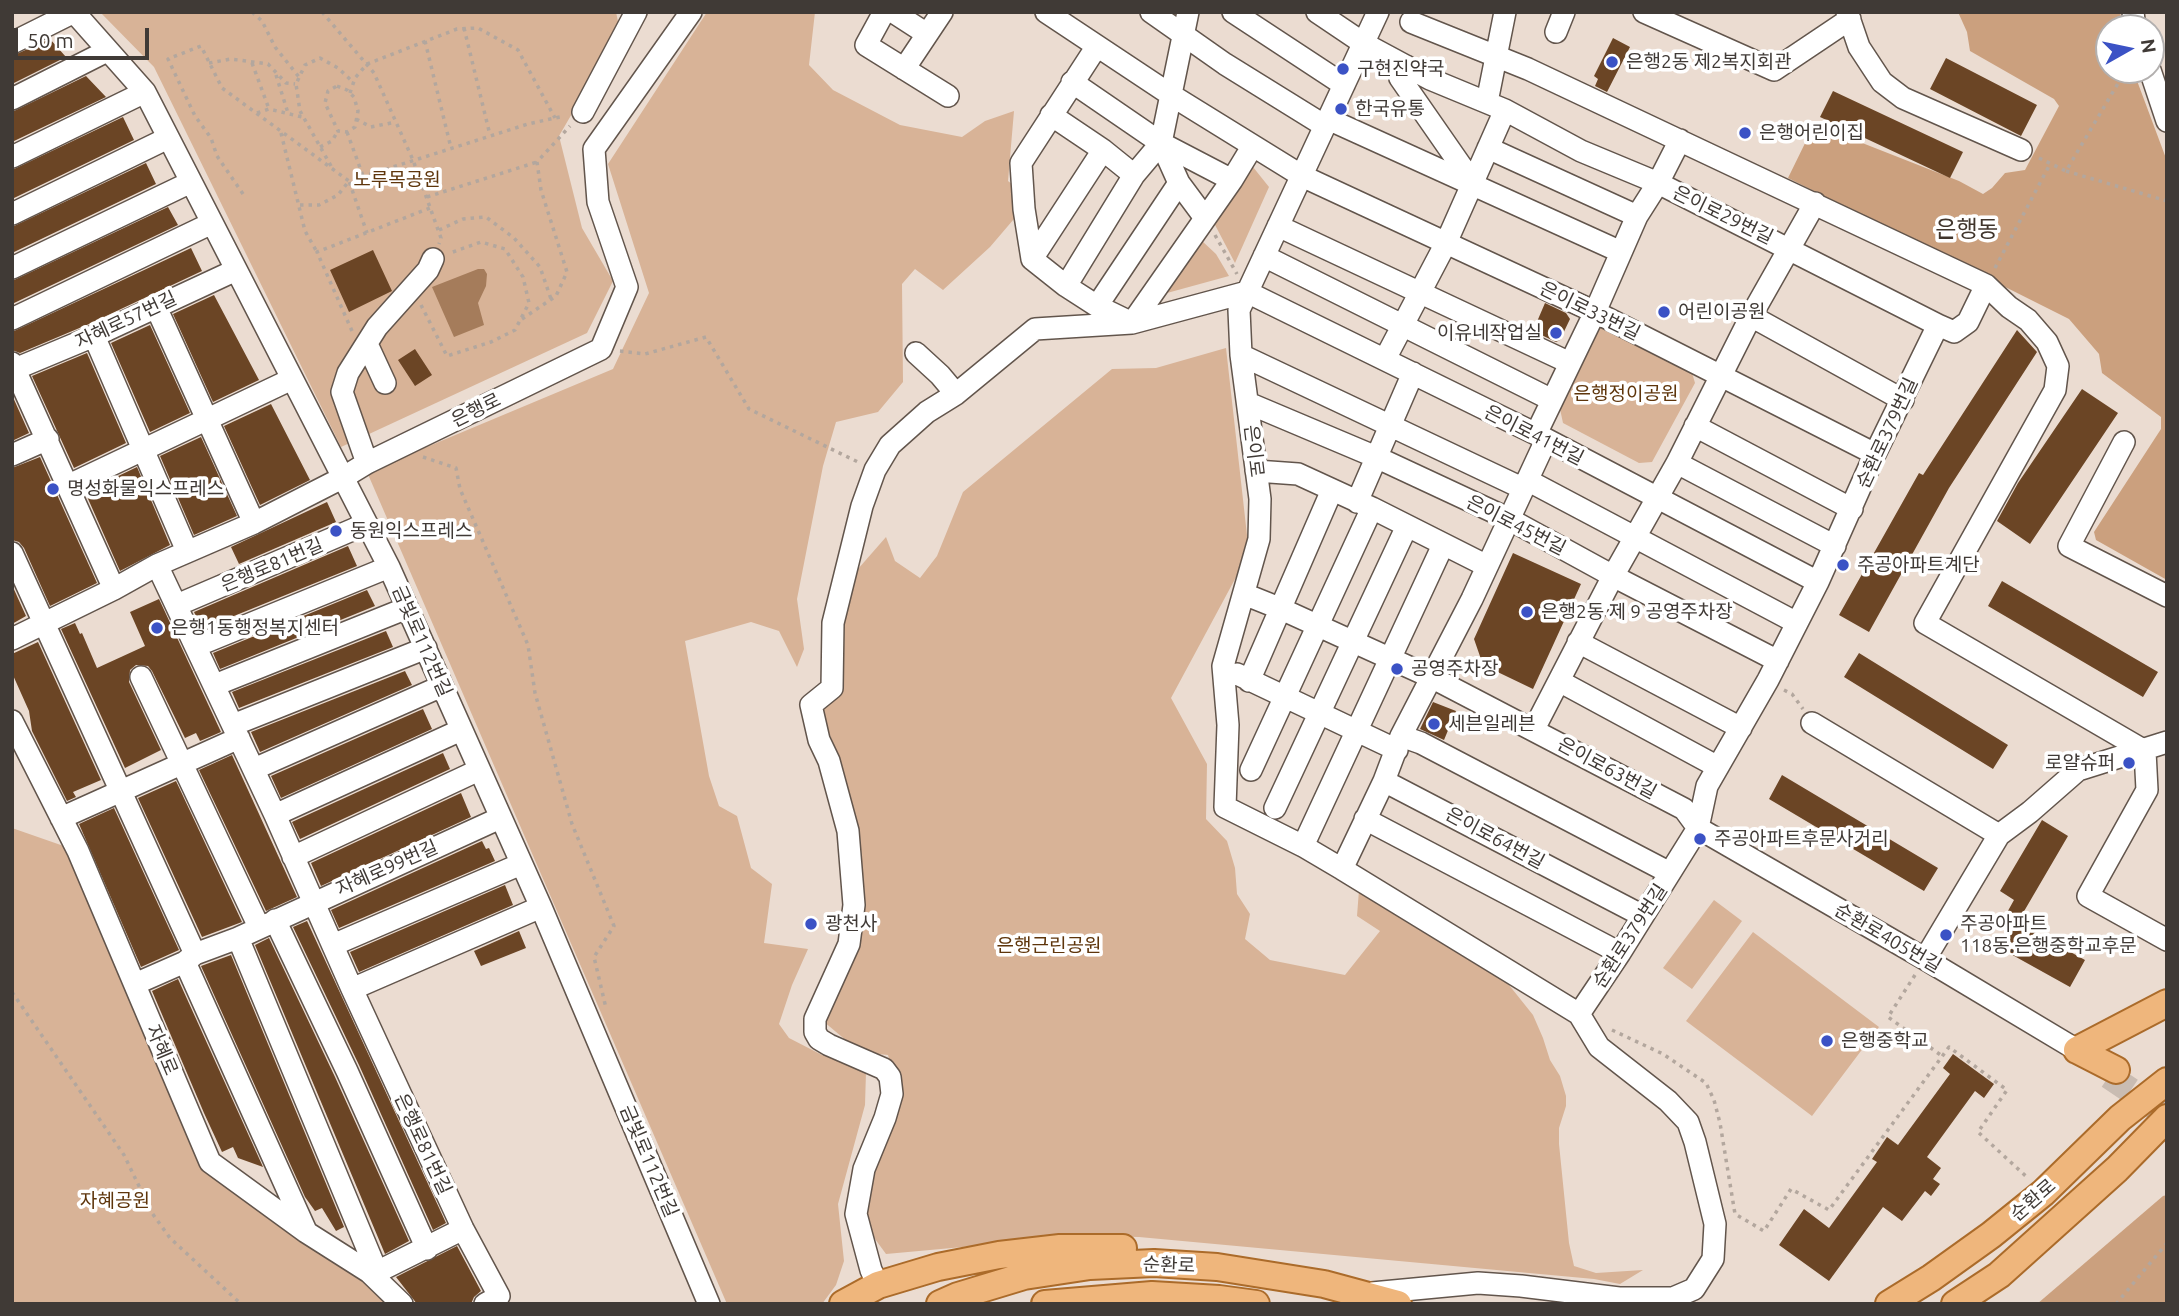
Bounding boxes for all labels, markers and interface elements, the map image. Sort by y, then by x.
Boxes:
scale bar [18,14,152,58]
north arrow [2095,14,2165,84]
text: 50 m [27,28,74,52]
text: N [2137,37,2161,55]
place label: 은행2동 제2복지회관 [1626,51,1792,73]
marker: 은행2동 제2복지회관 [1604,54,1620,70]
place label: 구현진약국 [1357,58,1444,80]
marker: 구현진약국 [1335,61,1351,77]
place label: 한국유통 [1355,98,1425,120]
marker: 한국유통 [1333,101,1349,117]
place label: 은행어린이집 [1759,122,1864,144]
marker: 은행어린이집 [1737,125,1753,141]
park label: 노루목공원 [353,169,441,191]
street label: 은이로29번길 [1669,181,1777,249]
district label: 은행동 [1935,215,1999,243]
street label: 은이로33번길 [1536,277,1644,345]
street label: 자혜로57번길 [72,287,180,353]
place label: 어린이공원 [1678,301,1765,323]
marker: 어린이공원 [1656,304,1672,320]
place label: 이유네작업실 [1437,322,1542,344]
marker: 이유네작업실 [1548,325,1564,341]
street label: 순환로379번길 [1851,374,1923,492]
park label: 은행정이공원 [1574,383,1678,405]
street label: 은행로 [447,388,505,432]
street label: 은이로41번길 [1480,400,1588,470]
street label: 은이로 [1239,424,1269,478]
place label: 명성화물익스프레스 [67,478,224,500]
marker: 명성화물익스프레스 [45,481,61,497]
street label: 은이로45번길 [1462,490,1570,560]
place label: 동원익스프레스 [350,520,472,542]
marker: 동원익스프레스 [328,523,344,539]
street label: 은행로81번길 [217,533,327,597]
place label: 주공아파트계단 [1857,554,1979,576]
marker: 주공아파트계단 [1835,557,1851,573]
street label: 금빛로112번길 [387,582,457,700]
place label: 은행2동 제 9 공영주차장 [1541,601,1733,623]
marker: 은행2동 제 9 공영주차장 [1519,604,1535,620]
place label: 은행1동행정복지센터 [171,617,339,639]
marker: 은행1동행정복지센터 [149,620,165,636]
place label: 공영주차장 [1411,658,1498,680]
marker: 공영주차장 [1389,661,1405,677]
place label: 세븐일레븐 [1448,713,1535,735]
marker: 세븐일레븐 [1426,716,1442,732]
street label: 은이로63번길 [1554,732,1660,804]
place label: 로얄슈퍼 [2045,752,2115,774]
marker: 로얄슈퍼 [2121,755,2137,771]
street label: 은이로64번길 [1442,802,1548,874]
place label: 주공아파트후문사거리 [1714,828,1889,850]
marker: 주공아파트후문사거리 [1692,831,1708,847]
street label: 자혜로99번길 [333,835,441,901]
street label: 순환로379번길 [1588,880,1672,992]
street label: 순환로405번길 [1831,898,1945,978]
place label: 광천사 [825,913,877,935]
place label: 주공아파트 118동.은행중학교후문 [1960,913,2137,957]
marker: 광천사 [803,916,819,932]
marker: 주공아파트 118동.은행중학교후문 [1938,927,1954,943]
park label: 은행근린공원 [997,935,1101,957]
street label: 자혜로 [141,1021,183,1079]
place label: 은행중학교 [1841,1030,1928,1052]
marker: 은행중학교 [1819,1033,1835,1049]
street label: 은행로81번길 [390,1090,456,1198]
street label: 금빛로112번길 [615,1102,683,1220]
street label: 순환로 [2006,1174,2060,1226]
park label: 자혜공원 [80,1190,150,1212]
street label: 순환로 [1142,1253,1196,1277]

